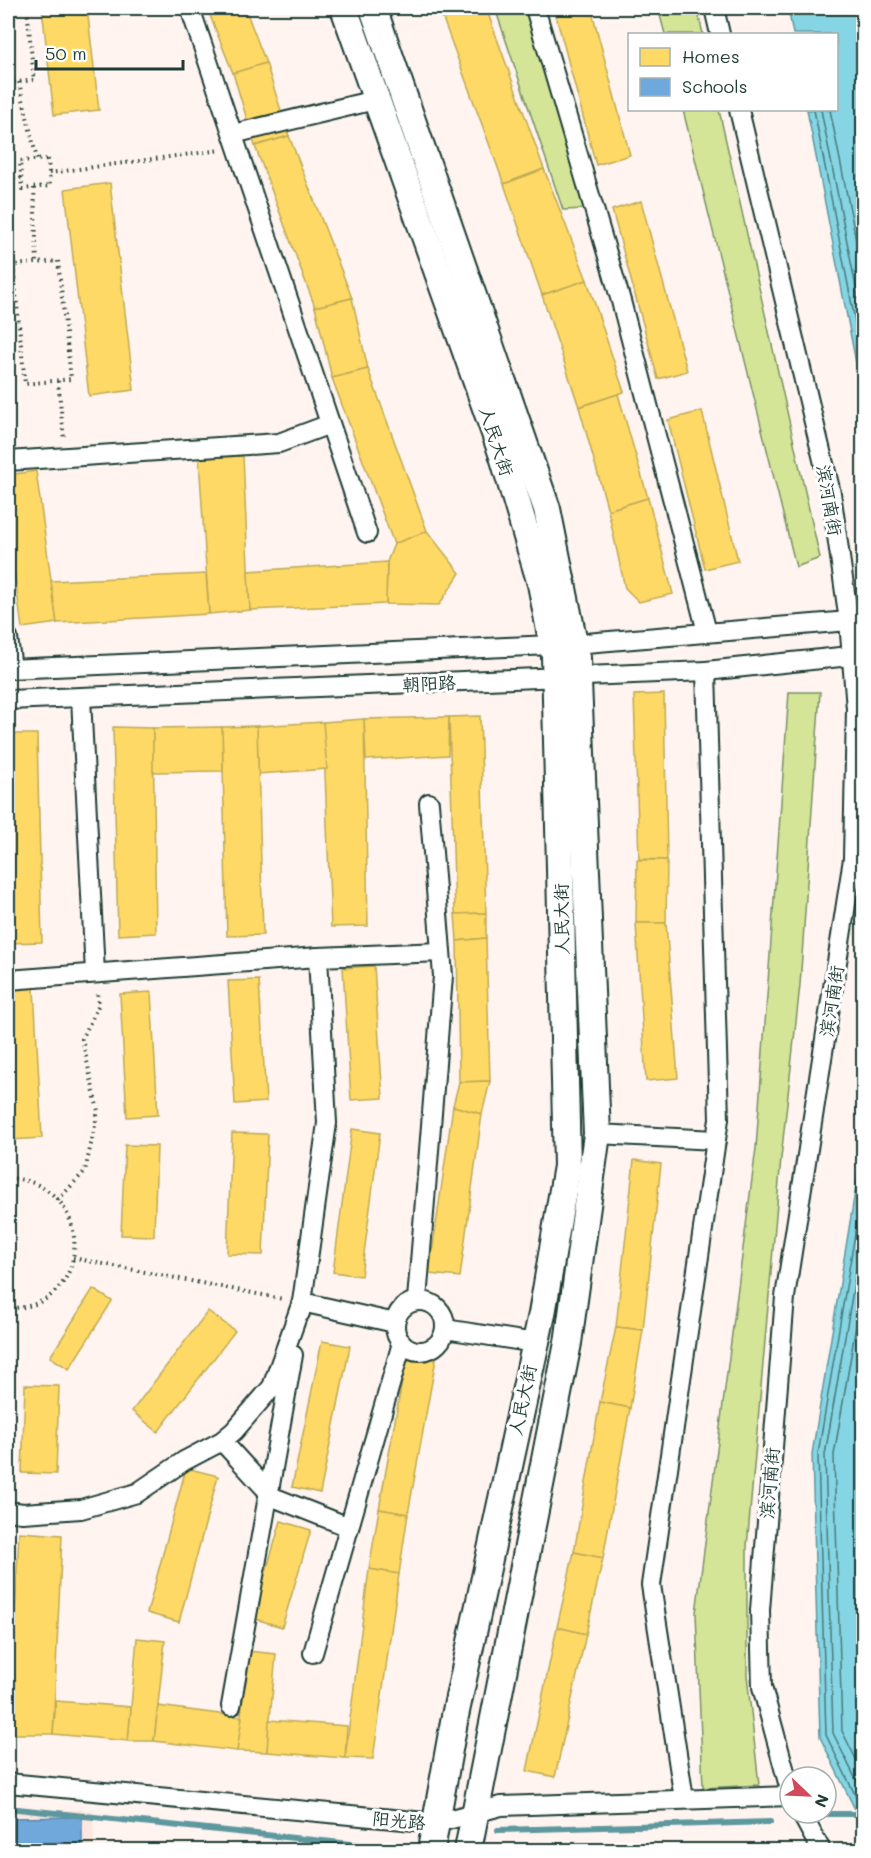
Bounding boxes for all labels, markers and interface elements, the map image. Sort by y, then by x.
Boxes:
scale bar [36,33,183,71]
legend [628,33,838,111]
text: 50 m [45,41,87,65]
text: Homes [682,44,740,68]
text: Schools [682,74,747,98]
street label: 人民大街 [474,403,520,479]
street label: 滨河南街 [812,462,848,538]
street label: 朝阳路 [401,670,457,696]
street label: 人民大街 [548,883,574,955]
street label: 滨河南街 [814,964,848,1038]
street label: 人民大街 [503,1362,541,1438]
street label: 滨河南街 [754,1446,784,1520]
north arrow [778,1765,838,1825]
text: N [810,1791,834,1811]
street label: 阳光路 [371,1806,427,1834]

